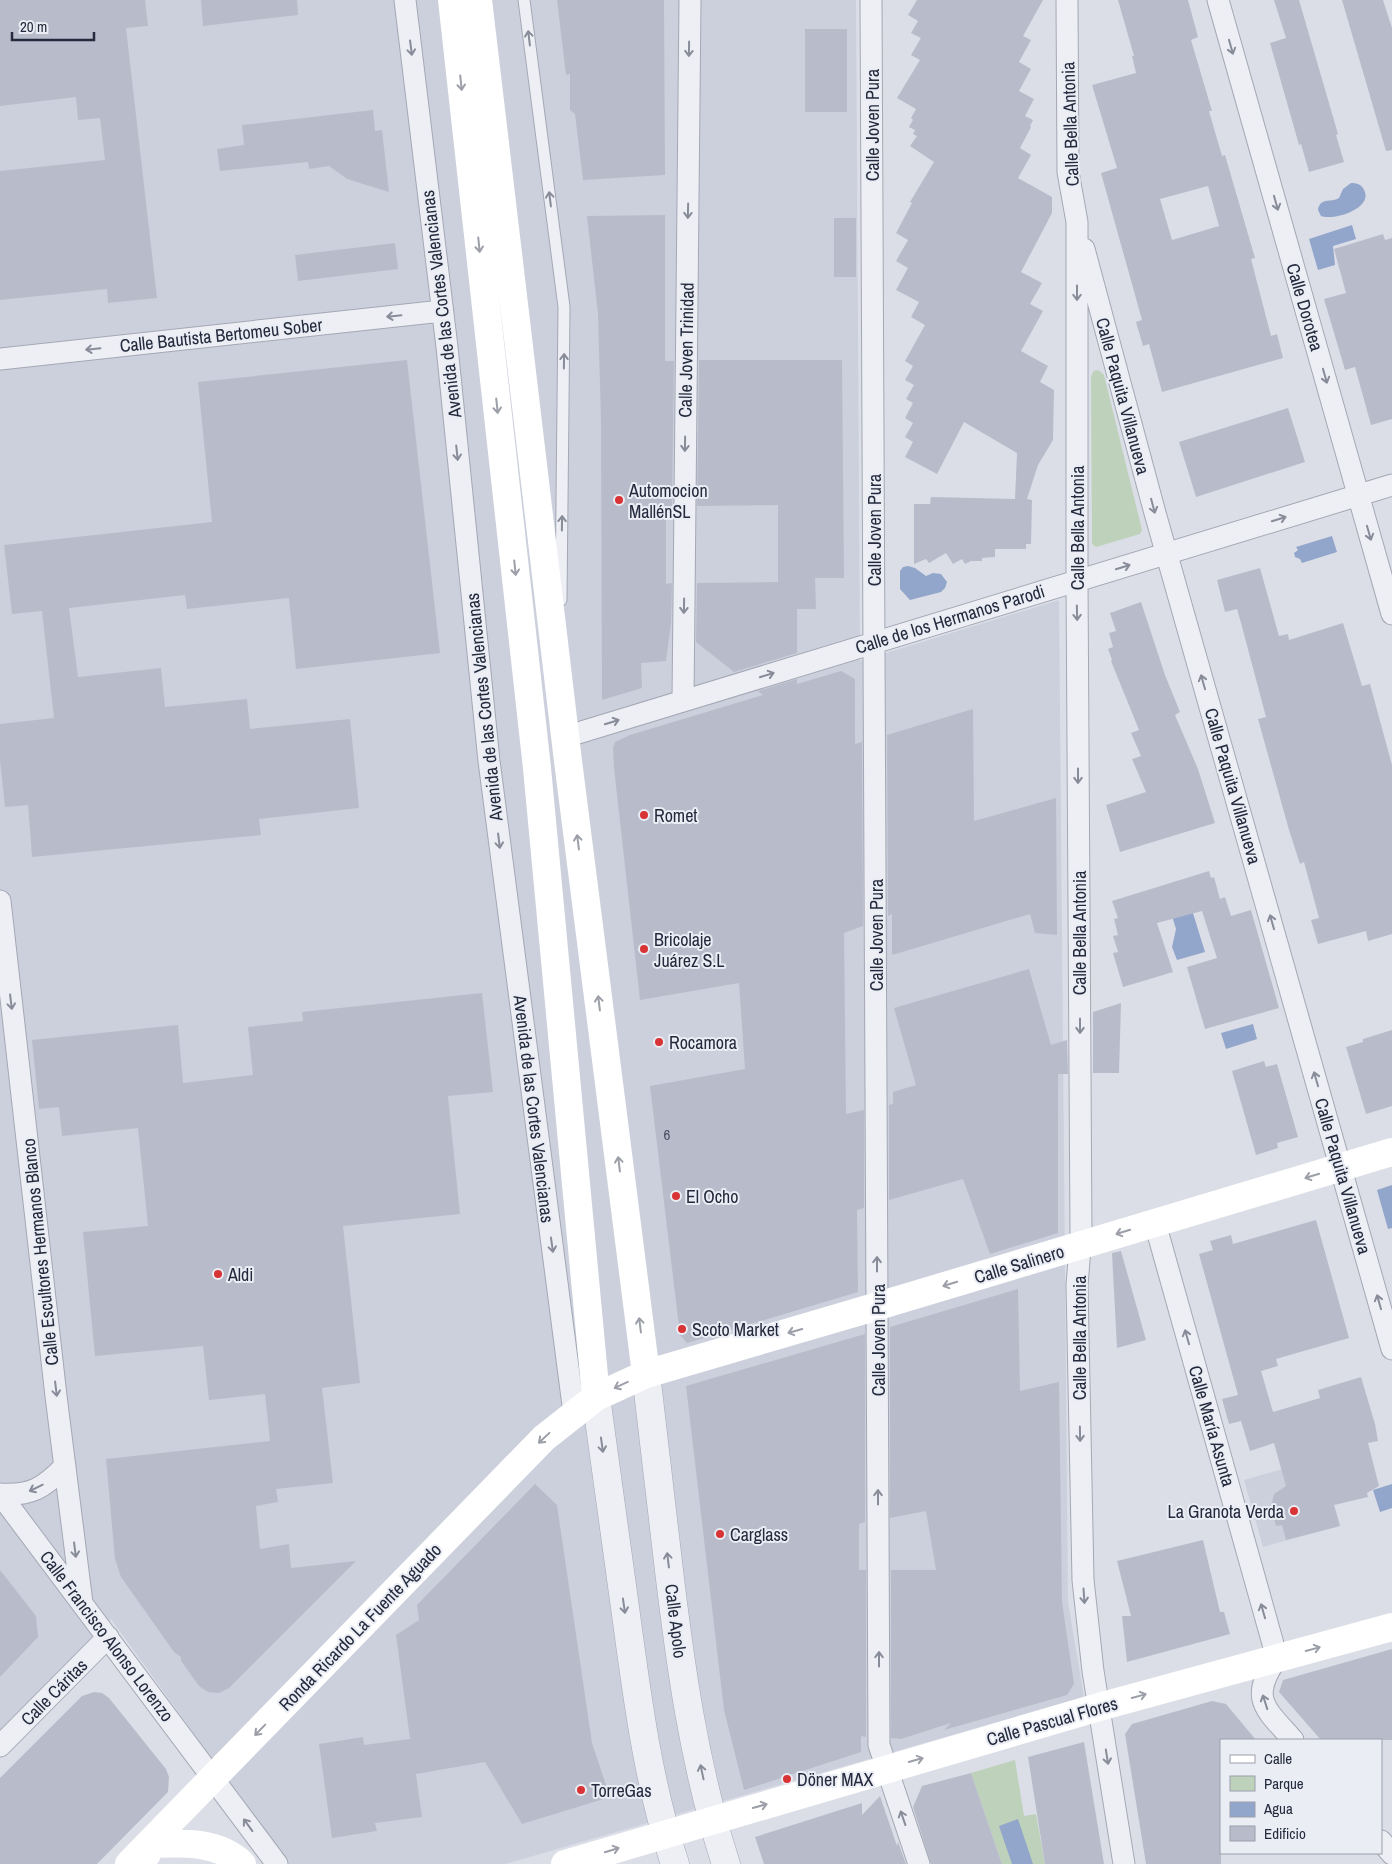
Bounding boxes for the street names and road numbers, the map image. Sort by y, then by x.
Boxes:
street label: Calle Bella Antonia [1055,61,1085,187]
street label: Calle Joven Pura [860,69,885,181]
street label: Avenida de las Cortes Valencianas [415,189,467,420]
street label: Calle Dorotea [1281,260,1329,354]
street label: Calle Joven Trinidad [672,282,700,418]
street label: Calle Bautista Bertomeu Sober [119,312,324,358]
street label: Calle Paquita Villanueva [1090,315,1156,477]
street label: Calle Bella Antonia [1065,466,1090,590]
street label: Calle Joven Pura [862,474,887,586]
street label: Calle de los Hermanos Parodi [852,578,1048,660]
street label: Avenida de las Cortes Valencianas [460,592,509,823]
street label: Calle Paquita Villanueva [1199,705,1267,867]
street label: Calle Bella Antonia [1067,871,1092,995]
street label: Calle Joven Pura [864,879,889,991]
street label: Avenida de las Cortes Valencianas [508,993,560,1224]
street label: Calle Paquita Villanueva [1309,1095,1377,1257]
street label: Calle Escultores Hermanos Blanco [16,1137,64,1367]
street label: Calle Salinero [971,1238,1067,1290]
street label: Calle Bella Antonia [1067,1276,1092,1400]
street label: Calle Joven Pura [866,1284,891,1396]
street label: Calle María Asunta [1183,1363,1241,1489]
street label: Ronda Ricardo La Fuente Aguado [273,1538,447,1716]
street label: Calle Francisco Alonso Lorenzo [34,1545,180,1727]
street label: Calle Apolo [659,1582,693,1660]
street label: Calle Cáritas [15,1653,93,1731]
street label: Calle Pascual Flores [984,1690,1120,1752]

